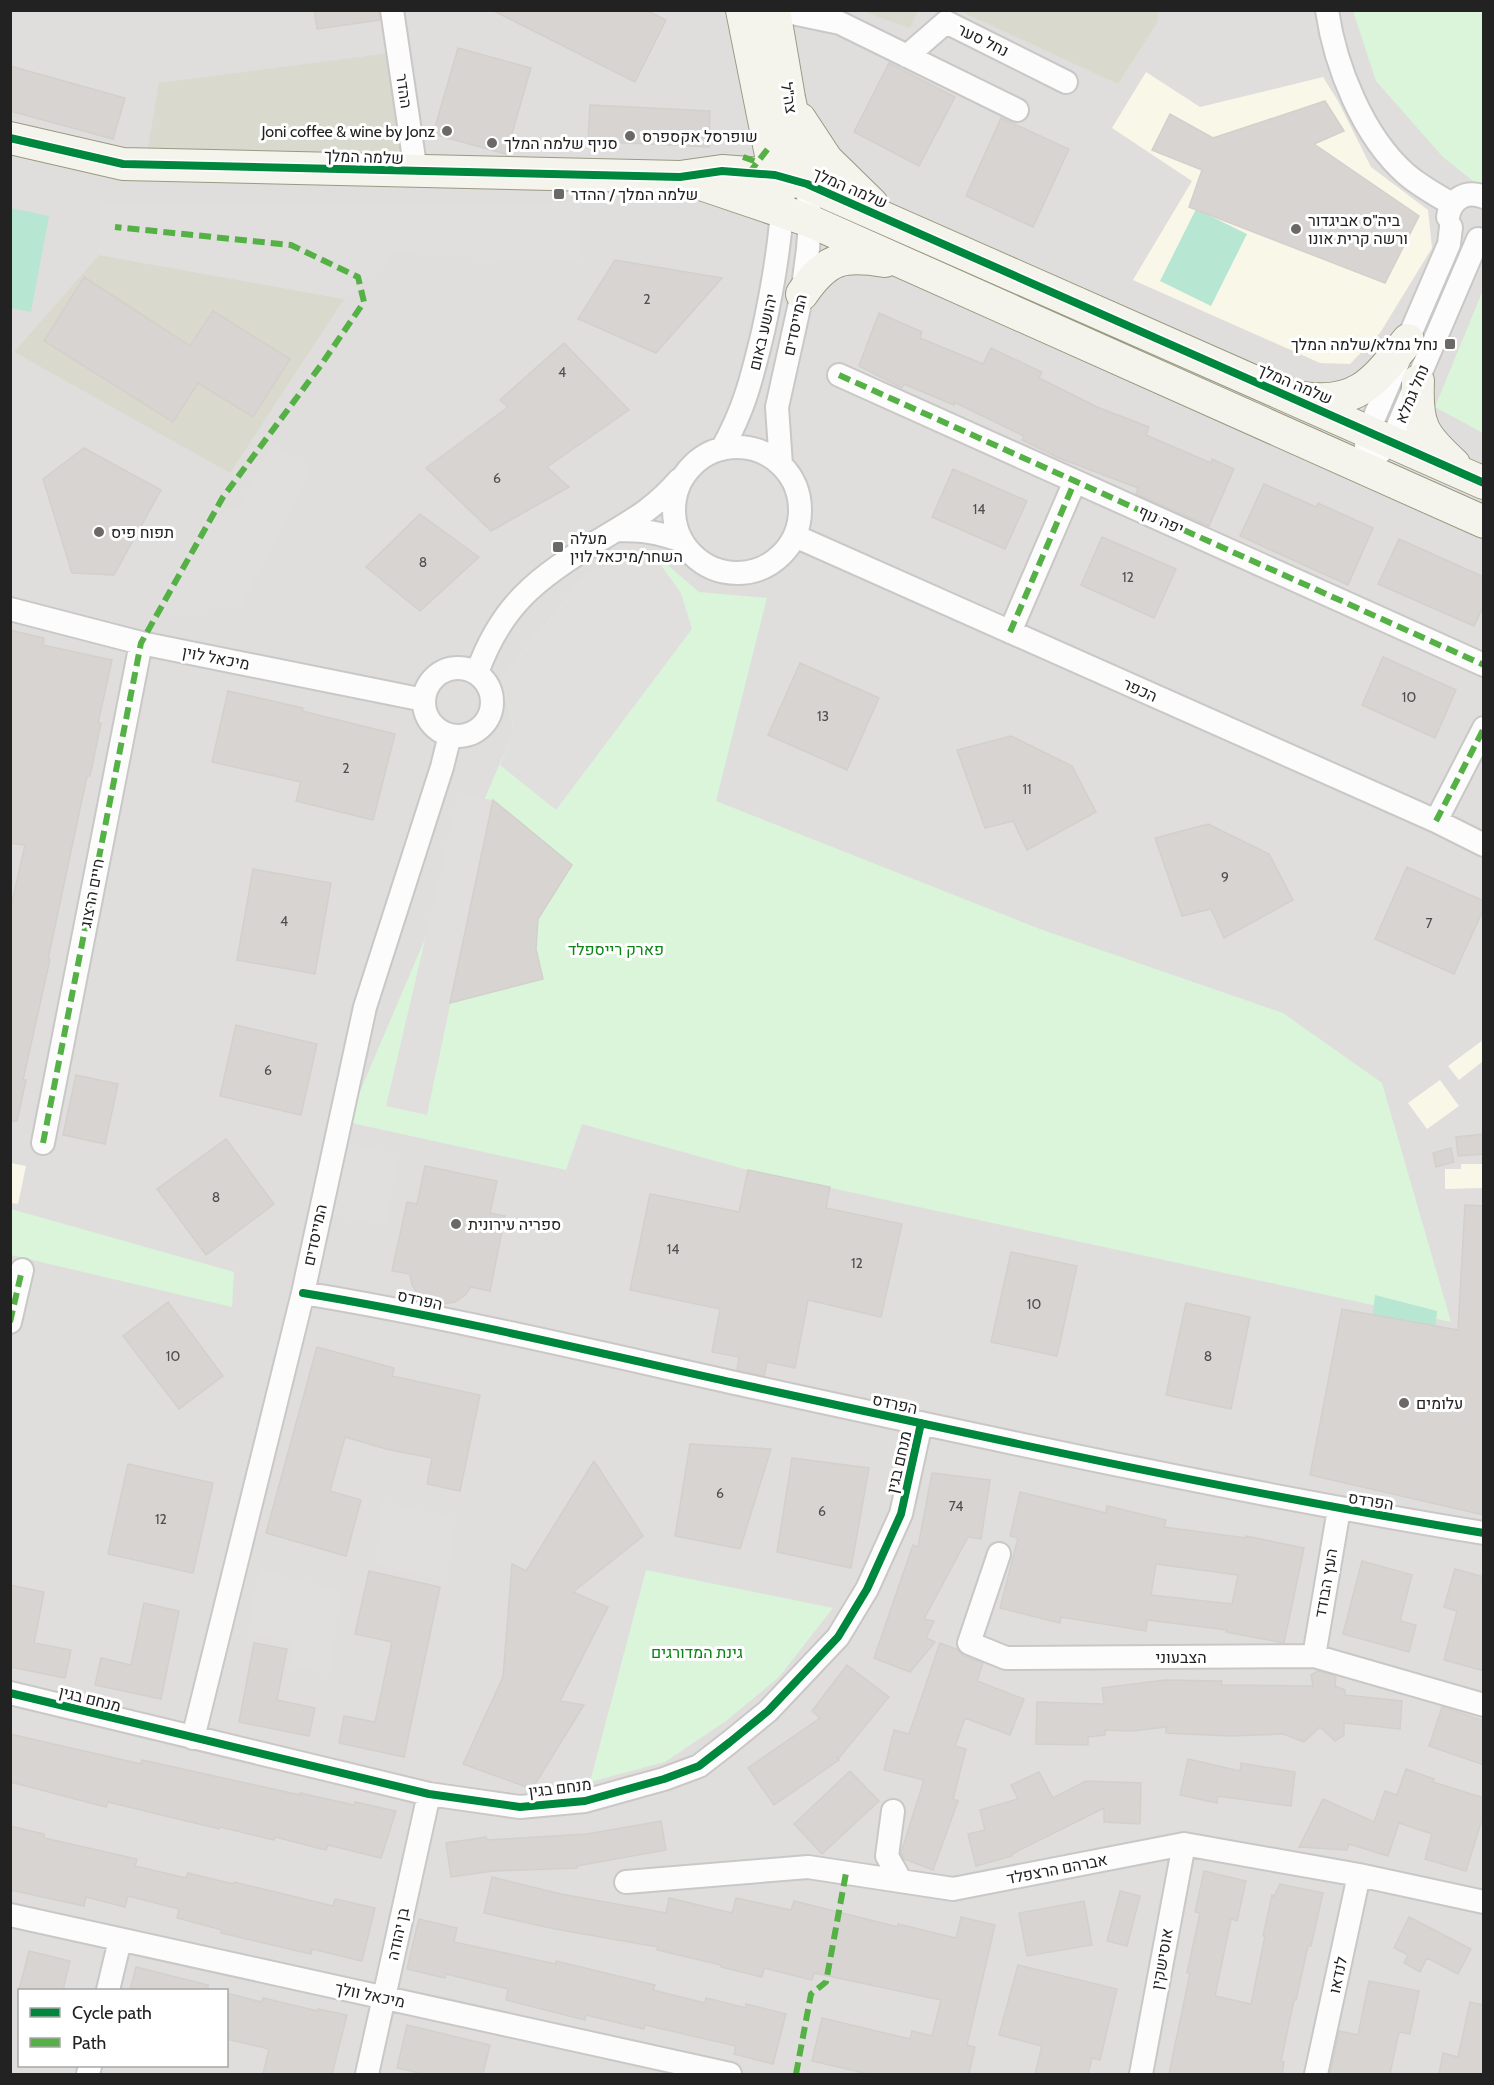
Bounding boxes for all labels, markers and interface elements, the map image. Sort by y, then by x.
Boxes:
street label: נחל סער [954,19,1012,61]
street label: ההדר [392,72,416,110]
street label: צה"ל [777,81,801,115]
place label: Joni coffee & wine by Jonz [260,122,435,141]
marker: Joni coffee & wine by Jonz [440,124,454,138]
place label: שופרסל אקספרס [642,127,758,146]
marker: שופרסל אקספרס [623,129,637,143]
place label: סניף שלמה המלך [504,134,618,153]
marker: סניף שלמה המלך [485,136,499,150]
street label: שלמה המלך [324,146,404,168]
street label: שלמה המלך [810,164,890,212]
place label: שלמה המלך / ההדר [571,185,698,204]
marker: שלמה המלך / ההדר [552,187,566,201]
place label: ביה"ס אביגדור ורשה קרית אונו [1308,211,1408,248]
marker: ביה"ס אביגדור ורשה קרית אונו [1289,222,1303,236]
house number: 2 [643,290,651,308]
street label: יהושע באום [745,292,781,372]
street label: המייסדים [779,292,811,358]
place label: נחל גמלא/שלמה המלך [1291,335,1438,354]
marker: נחל גמלא/שלמה המלך [1443,337,1457,351]
street label: שלמה המלך [1255,360,1335,408]
street label: נחל גמלא [1391,362,1433,426]
house number: 4 [558,363,566,381]
house number: 6 [493,469,501,487]
house number: 14 [973,500,985,518]
street label: יפה נוף [1135,502,1187,538]
place label: תפוח פיס [111,523,174,542]
marker: תפוח פיס [92,525,106,539]
place label: מעלה השחר/מיכאל לוין [570,529,683,566]
marker: מעלה השחר/מיכאל לוין [551,540,565,554]
house number: 8 [419,553,427,571]
house number: 12 [1122,568,1134,586]
street label: מיכאל לוין [181,642,251,674]
street label: הכפר [1120,674,1160,706]
house number: 10 [1402,688,1416,706]
house number: 13 [817,707,829,725]
house number: 2 [342,759,350,777]
house number: 11 [1022,780,1032,798]
street label: חיים הרצוג [76,857,108,929]
house number: 9 [1221,868,1229,886]
house number: 4 [280,912,288,930]
house number: 7 [1425,914,1433,932]
park label: פארק רייספלד [568,940,664,959]
house number: 6 [264,1061,272,1079]
house number: 8 [212,1188,220,1206]
street label: המייסדים [299,1202,331,1268]
place label: ספריה עירונית [468,1215,561,1234]
marker: ספריה עירונית [449,1217,463,1231]
house number: 14 [667,1240,679,1258]
house number: 12 [851,1254,863,1272]
street label: הפרדס [396,1286,444,1314]
house number: 10 [1027,1295,1041,1313]
house number: 10 [166,1347,180,1365]
house number: 8 [1204,1347,1212,1365]
street label: הפרדס [871,1390,919,1418]
place label: עלומים [1416,1394,1463,1413]
marker: עלומים [1397,1396,1411,1410]
street label: מנחם בגין [883,1429,915,1495]
house number: 6 [716,1484,724,1502]
street label: הפרדס [1347,1488,1395,1514]
house number: 74 [949,1497,963,1515]
house number: 6 [818,1502,826,1520]
house number: 12 [155,1510,167,1528]
street label: העץ הבודד [1311,1547,1341,1619]
park label: גינת המדורגים [651,1643,743,1662]
street label: הצבעוני [1155,1648,1207,1667]
street label: מנחם בגין [57,1682,123,1716]
street label: מנחם בגין [527,1775,593,1801]
street label: אברהם הרצפלד [1005,1850,1109,1888]
street label: בן יהודה [383,1905,413,1962]
street label: אוסישקין [1147,1927,1177,1991]
street label: לנדאו [1325,1955,1351,1995]
street label: מיכאל וולך [333,1978,407,2012]
legend [18,1989,228,2067]
text: Cycle path [72,2002,152,2024]
text: Path [72,2032,106,2054]

